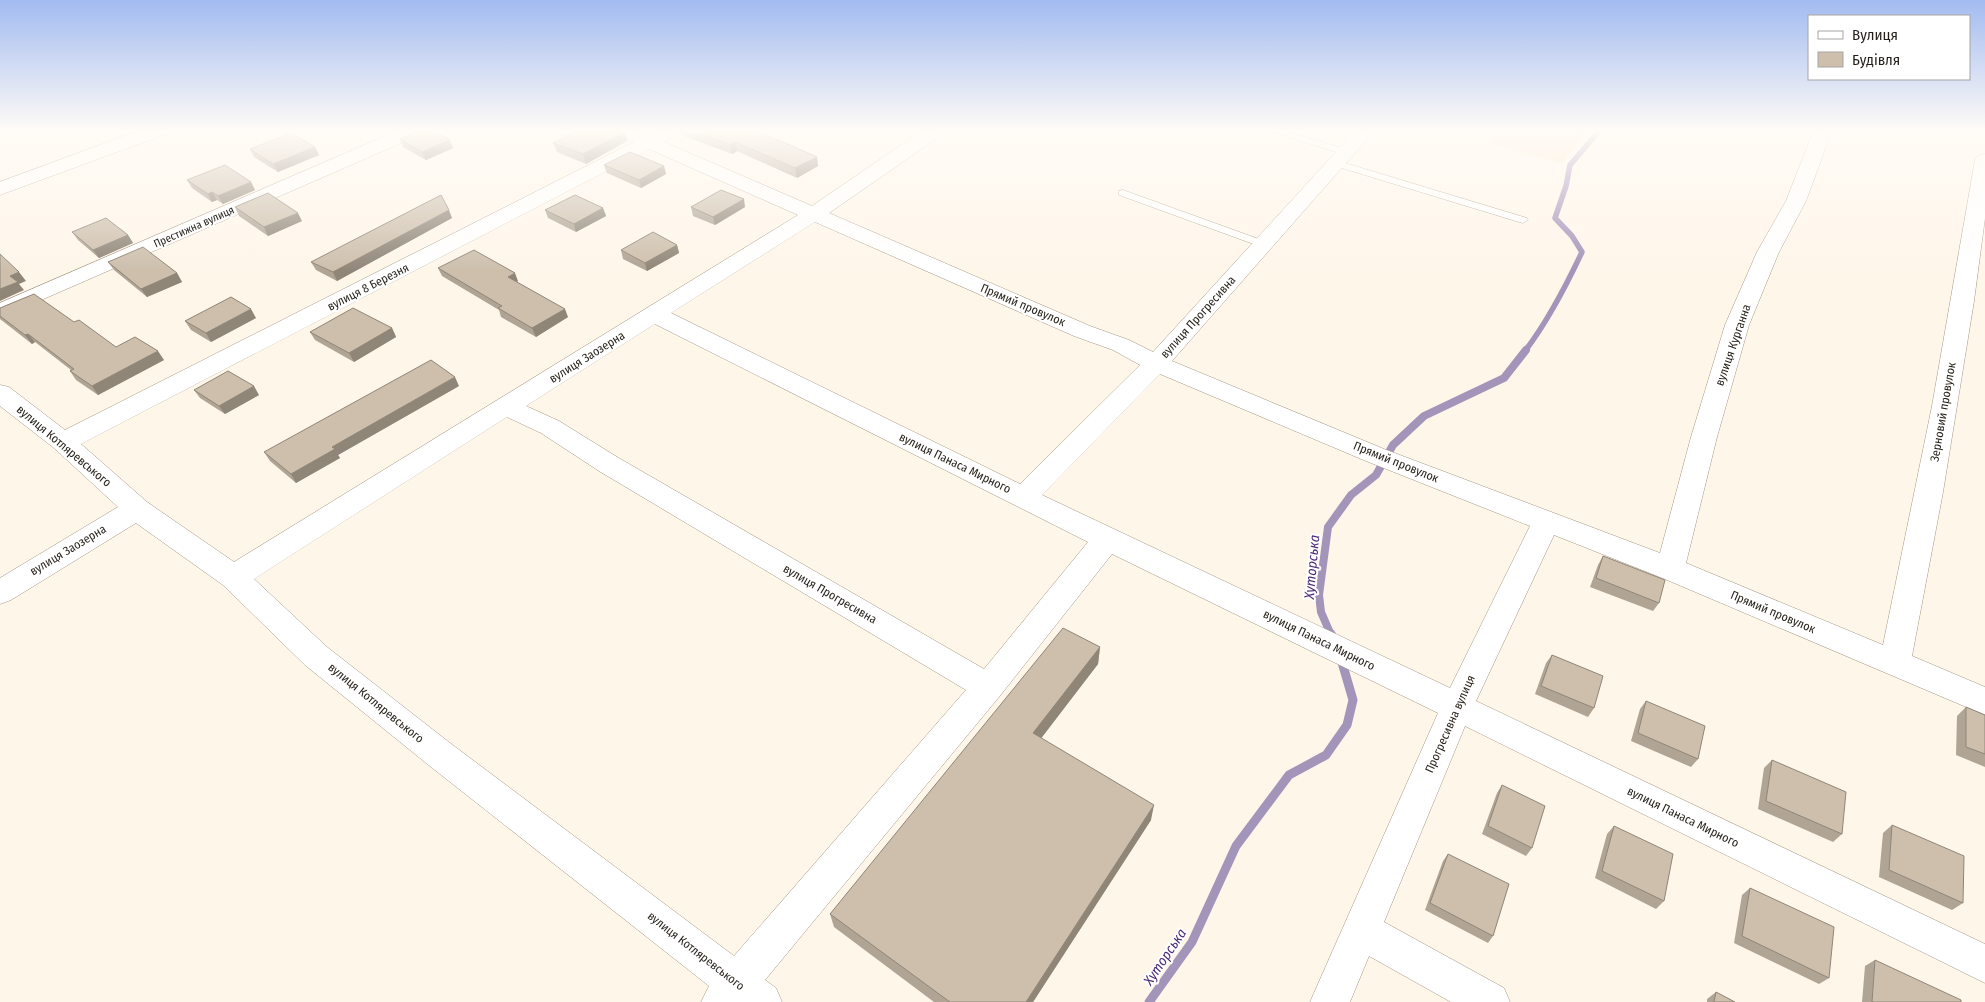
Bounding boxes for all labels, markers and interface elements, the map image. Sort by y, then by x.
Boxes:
legend [1808,15,1970,80]
text: Вулиця [1852,26,1898,44]
text: Будівля [1852,51,1900,69]
street label: Престижна вулиця [152,203,236,251]
street label: вулиця 8 Березня [325,260,411,314]
street label: вулиця Прогресивна [1157,273,1239,361]
street label: Прямий провулок [979,281,1068,329]
street label: вулиця Курганна [1712,302,1754,388]
street label: вулиця Заозерна [547,328,627,386]
street label: Зерновий провулок [1927,361,1959,463]
street label: вулиця Котляревського [14,402,114,490]
street label: вулиця Панаса Мирного [897,430,1013,496]
street label: Прямий провулок [1351,439,1441,486]
street label: вулиця Заозерна [27,522,109,578]
water label: Хуторська [1301,534,1323,601]
street label: вулиця Прогресивна [781,562,879,627]
street label: Прямий провулок [1729,588,1818,636]
street label: вулиця Панаса Мирного [1261,607,1377,673]
street label: вулиця Котляревського [325,660,427,746]
street label: Прогресивна вулиця [1422,673,1478,775]
street label: вулиця Панаса Мирного [1625,784,1741,850]
street label: вулиця Котляревського [645,909,747,993]
water label: Хуторська [1139,925,1190,989]

